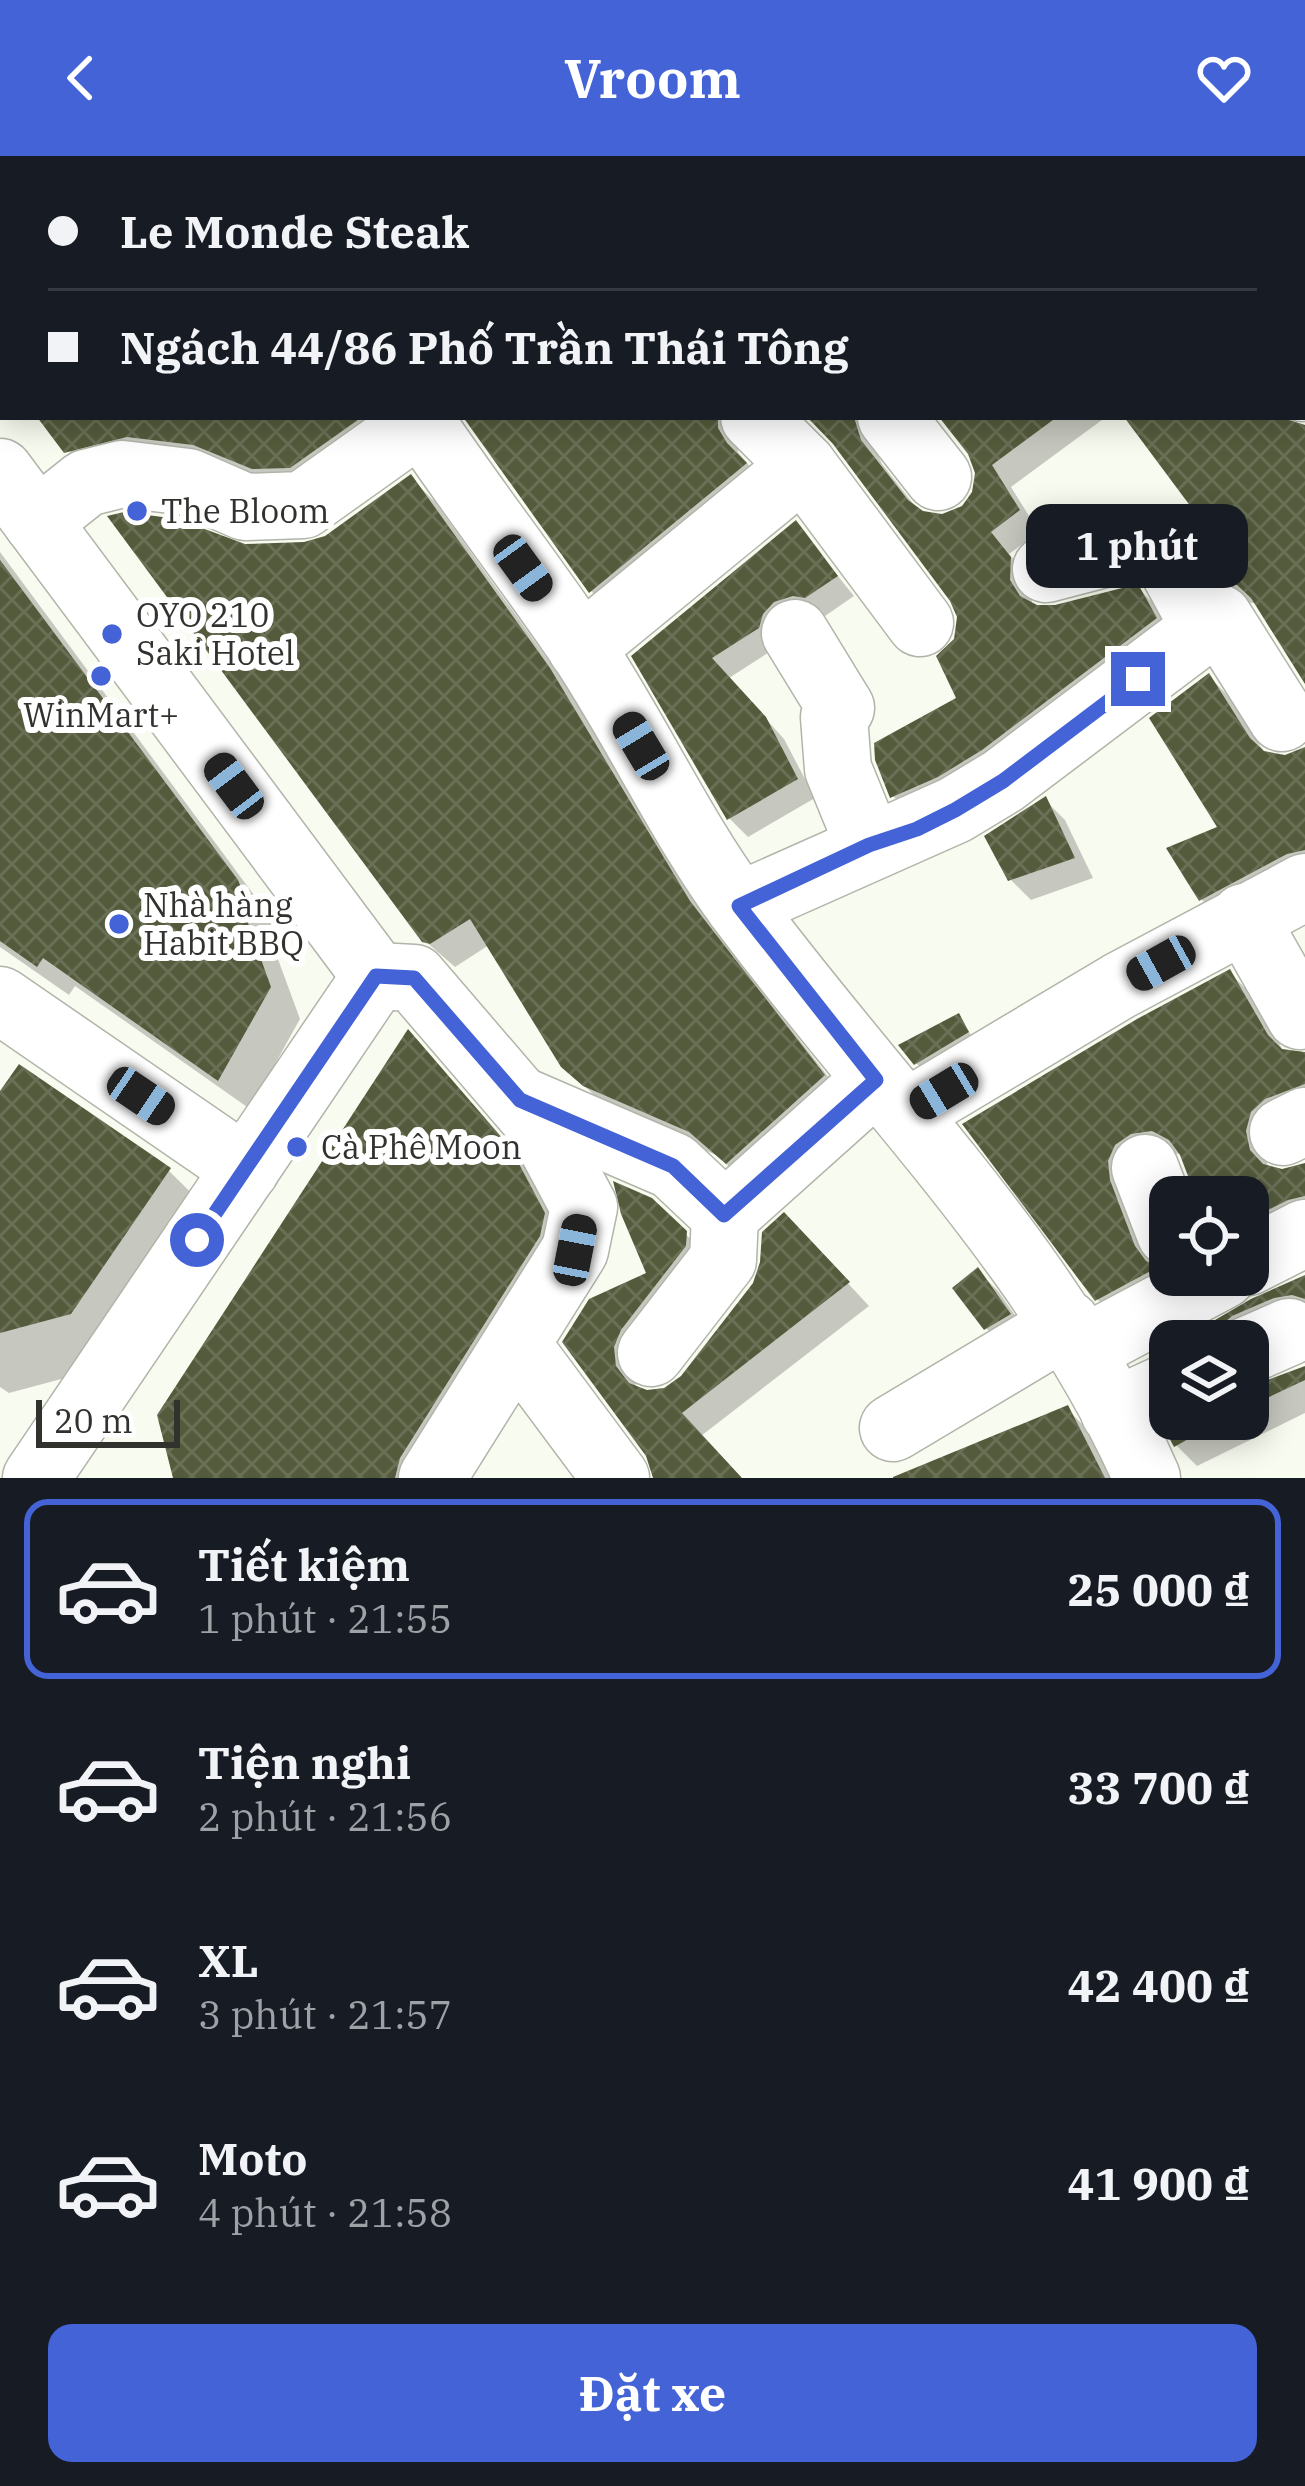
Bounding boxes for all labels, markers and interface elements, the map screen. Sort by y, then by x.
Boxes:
text: Vroom [564,43,741,113]
icon: back [48,45,114,111]
icon: heart [1191,45,1257,111]
text: Le Monde Steak [120,202,469,260]
text: Ngách 44/86 Phố Trần Thái Tông [120,318,849,376]
place label: The Bloom [161,489,329,532]
marker: The Bloom [124,498,150,524]
callout: 1 phút [1027,505,1249,589]
text: 1 phút [1076,520,1198,571]
car [487,528,559,608]
place label: OYO 210 Saki Hotel [136,593,295,674]
marker: OYO 210 Saki Hotel [99,621,125,647]
route end [1111,652,1165,706]
marker: WinMart+ [88,663,114,689]
place label: WinMart+ [23,693,179,736]
car [607,706,675,786]
car [198,746,270,826]
place label: Nhà hàng Habit BBQ [143,883,304,964]
marker: Nhà hàng Habit BBQ [106,911,132,937]
car [1121,930,1201,996]
car [904,1057,984,1125]
car [101,1061,181,1131]
place label: Cà Phê Moon [321,1125,522,1168]
marker: Cà Phê Moon [284,1134,310,1160]
map controls [1149,1176,1269,1440]
button: locate [1149,1176,1269,1296]
car [550,1211,600,1289]
route start [170,1213,224,1267]
button: layers [1149,1320,1269,1440]
scale bar [36,1394,180,1447]
text: 20 m [54,1399,133,1442]
icon: car [54,1535,162,1643]
text: Tiết kiệm [198,1535,410,1593]
text: 25 000 ₫ [1067,1560,1251,1618]
text: 1 phút · 21:55 [198,1593,452,1644]
icon: car [54,1733,162,1841]
text: Tiện nghi [198,1733,411,1791]
text: 33 700 ₫ [1067,1758,1251,1816]
text: 2 phút · 21:56 [198,1791,452,1842]
icon: car [54,1931,162,2039]
text: XL [198,1931,259,1989]
text: 42 400 ₫ [1067,1956,1251,2014]
text: 3 phút · 21:57 [198,1989,452,2040]
icon: car [54,2129,162,2237]
text: Moto [198,2129,308,2187]
text: 41 900 ₫ [1067,2154,1251,2212]
text: 4 phút · 21:58 [198,2187,452,2238]
button: Đặt xe [48,2324,1257,2462]

